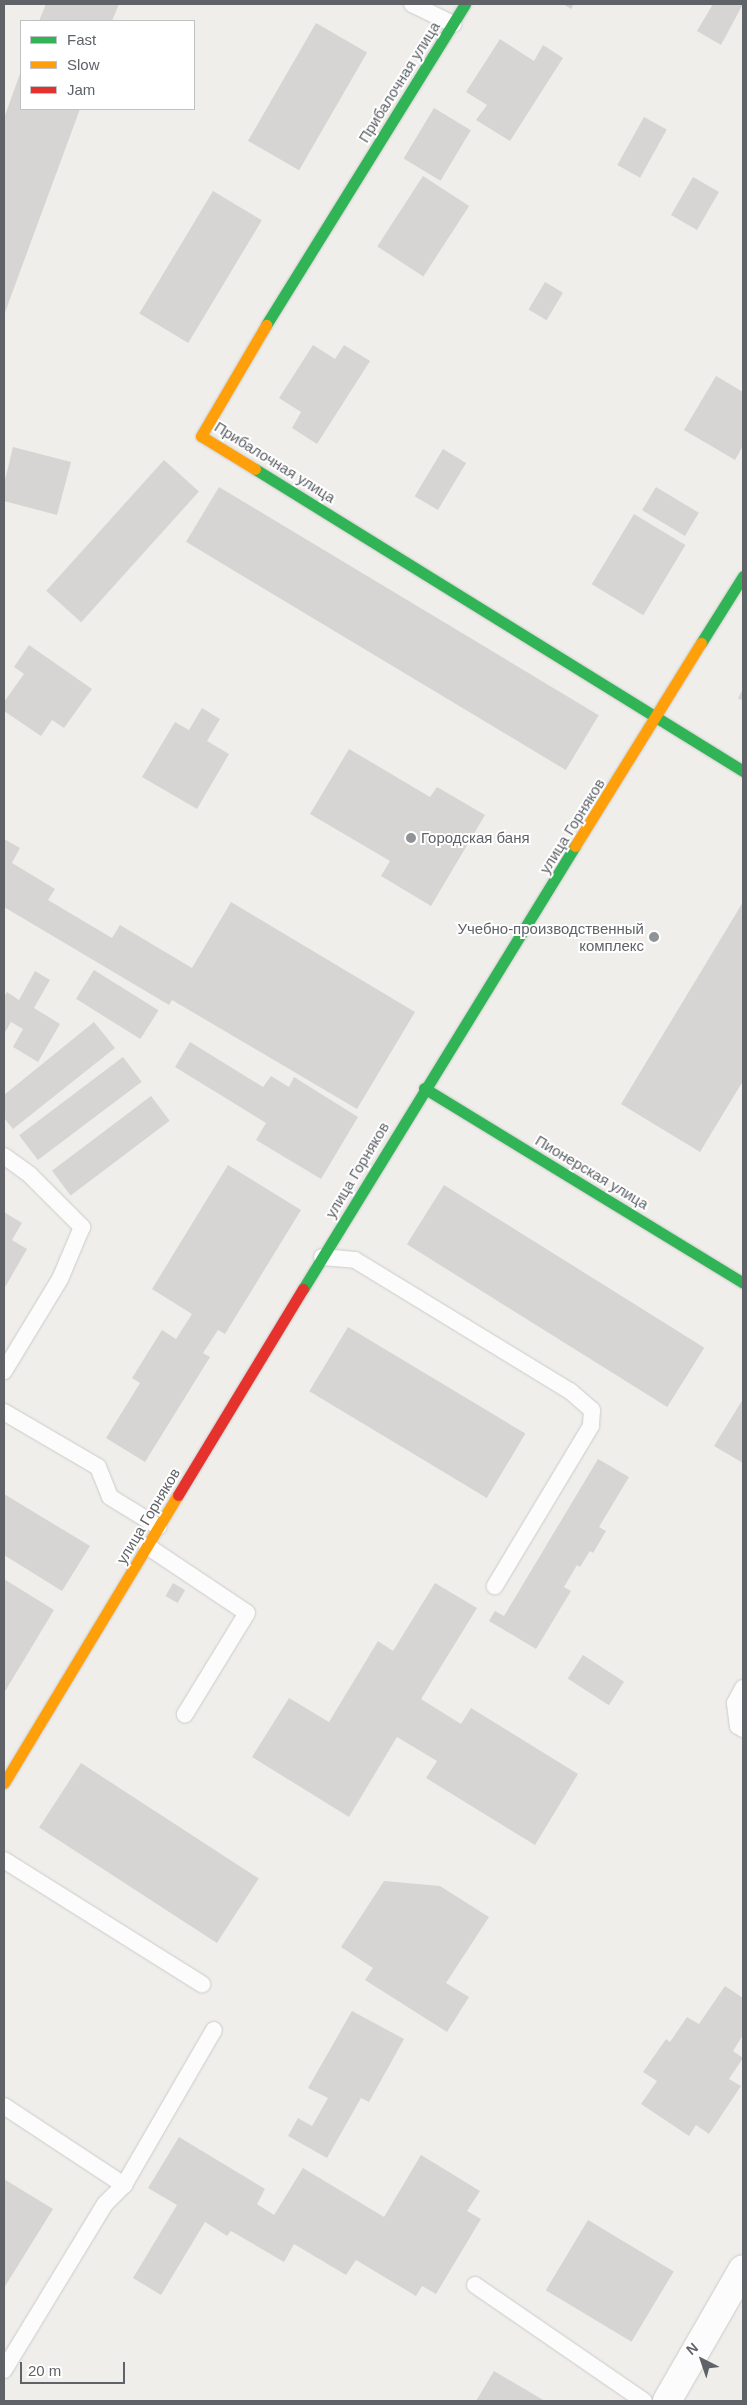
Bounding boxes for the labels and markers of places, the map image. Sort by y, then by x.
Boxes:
place label: Городская баня [421,829,530,847]
marker: Городская баня [405,832,417,844]
place label: Учебно-производственный комплекс [457,919,644,954]
marker: Учебно-производственный комплекс [648,931,660,943]

